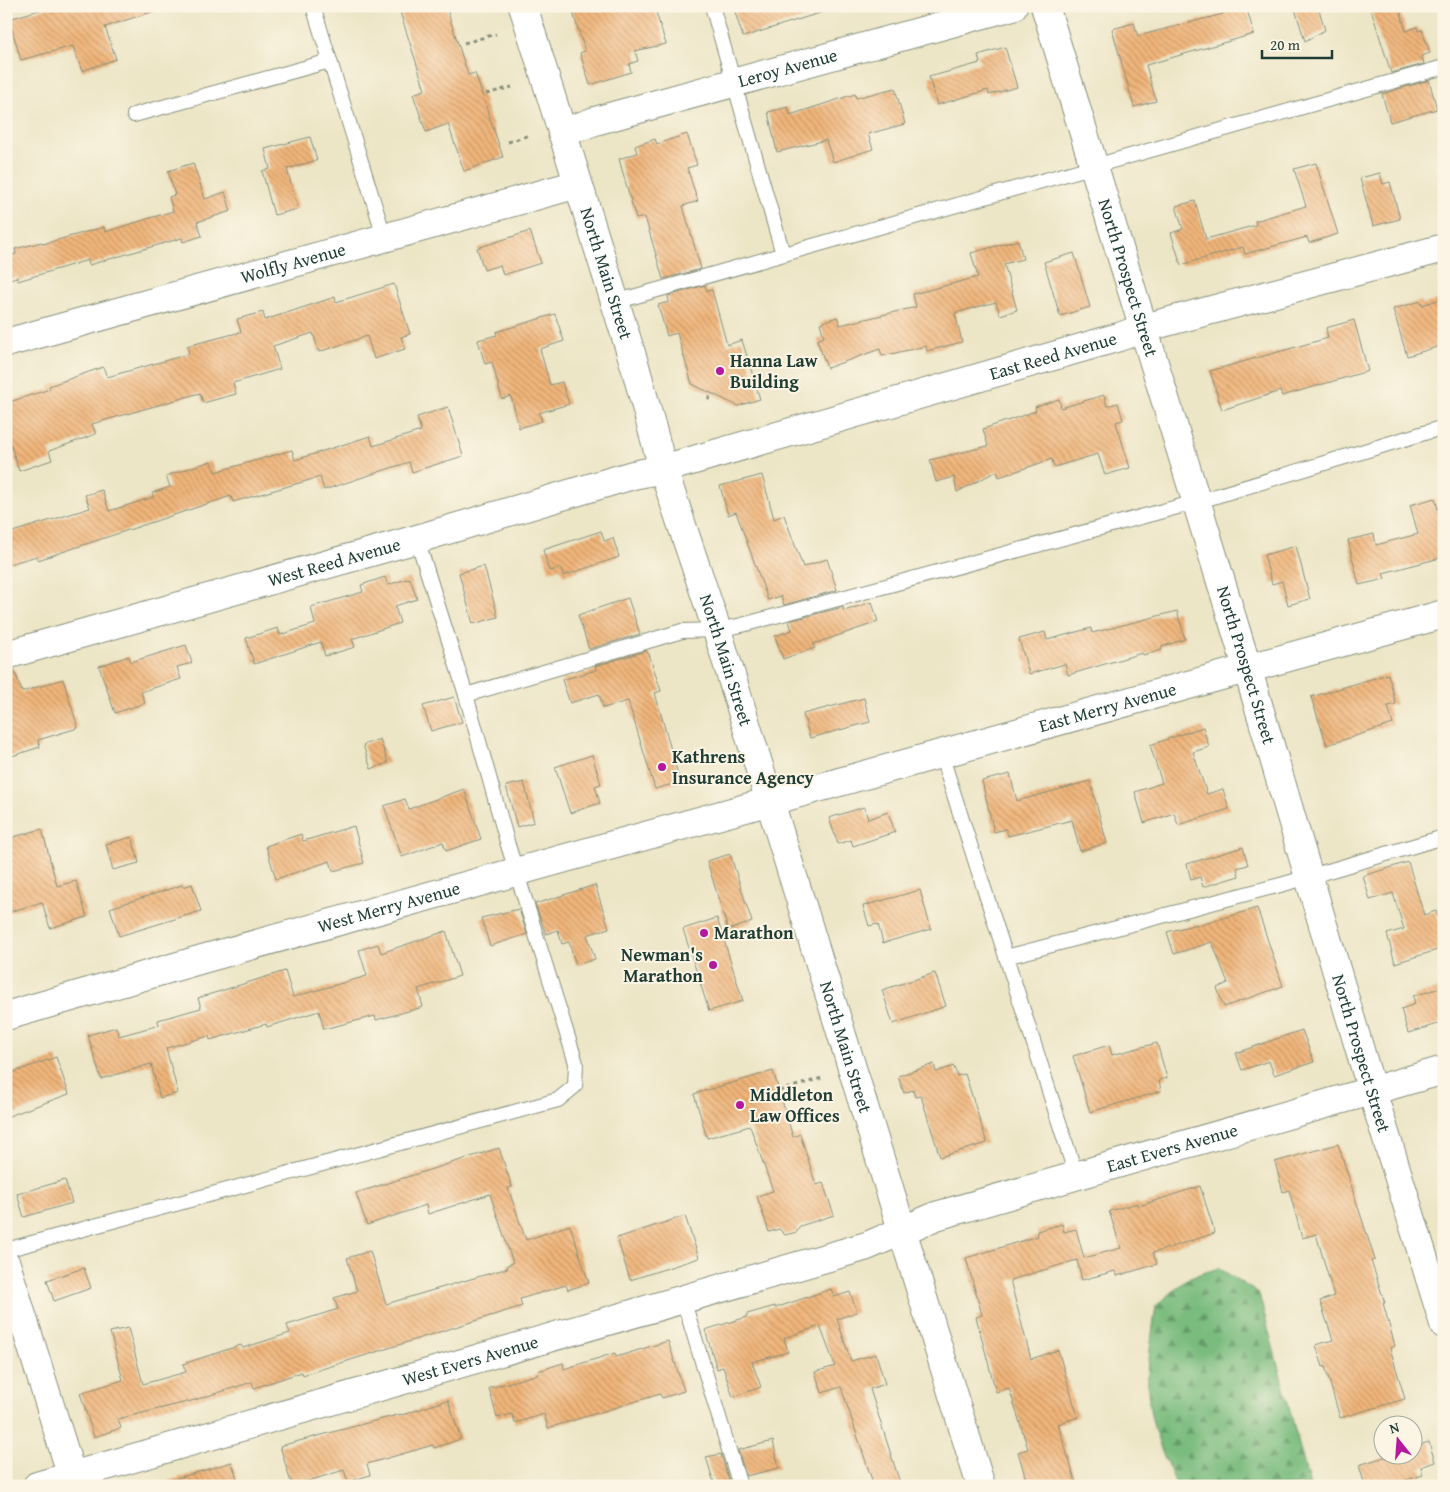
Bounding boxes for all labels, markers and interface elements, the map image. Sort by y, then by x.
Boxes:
scale bar [1262,28,1332,60]
text: 20 m [1270,34,1301,55]
street label: Leroy Avenue [735,41,840,94]
street label: North Prospect Street [1092,195,1166,360]
street label: North Main Street [573,204,640,343]
street label: Wolfly Avenue [237,235,349,290]
street label: East Reed Avenue [986,324,1120,387]
place label: Hanna Law Building [730,347,817,395]
marker: Hanna Law Building [714,365,726,377]
street label: West Reed Avenue [265,530,404,593]
street label: North Prospect Street [1210,582,1283,748]
street label: North Main Street [693,590,760,730]
street label: East Merry Avenue [1036,675,1179,739]
place label: Kathrens Insurance Agency [672,743,815,791]
marker: Kathrens Insurance Agency [656,761,668,773]
street label: West Merry Avenue [314,874,463,939]
place label: Marathon [714,919,794,946]
marker: Marathon [698,927,710,939]
place label: Newman's Marathon [621,941,703,989]
marker: Newman's Marathon [707,959,719,971]
street label: North Prospect Street [1325,971,1398,1136]
street label: North Main Street [813,978,879,1117]
place label: Middleton Law Offices [750,1081,840,1129]
marker: Middleton Law Offices [734,1099,746,1111]
street label: East Evers Avenue [1103,1116,1241,1179]
street label: West Evers Avenue [399,1328,541,1393]
north arrow [1372,1414,1422,1464]
text: N [1387,1416,1402,1438]

